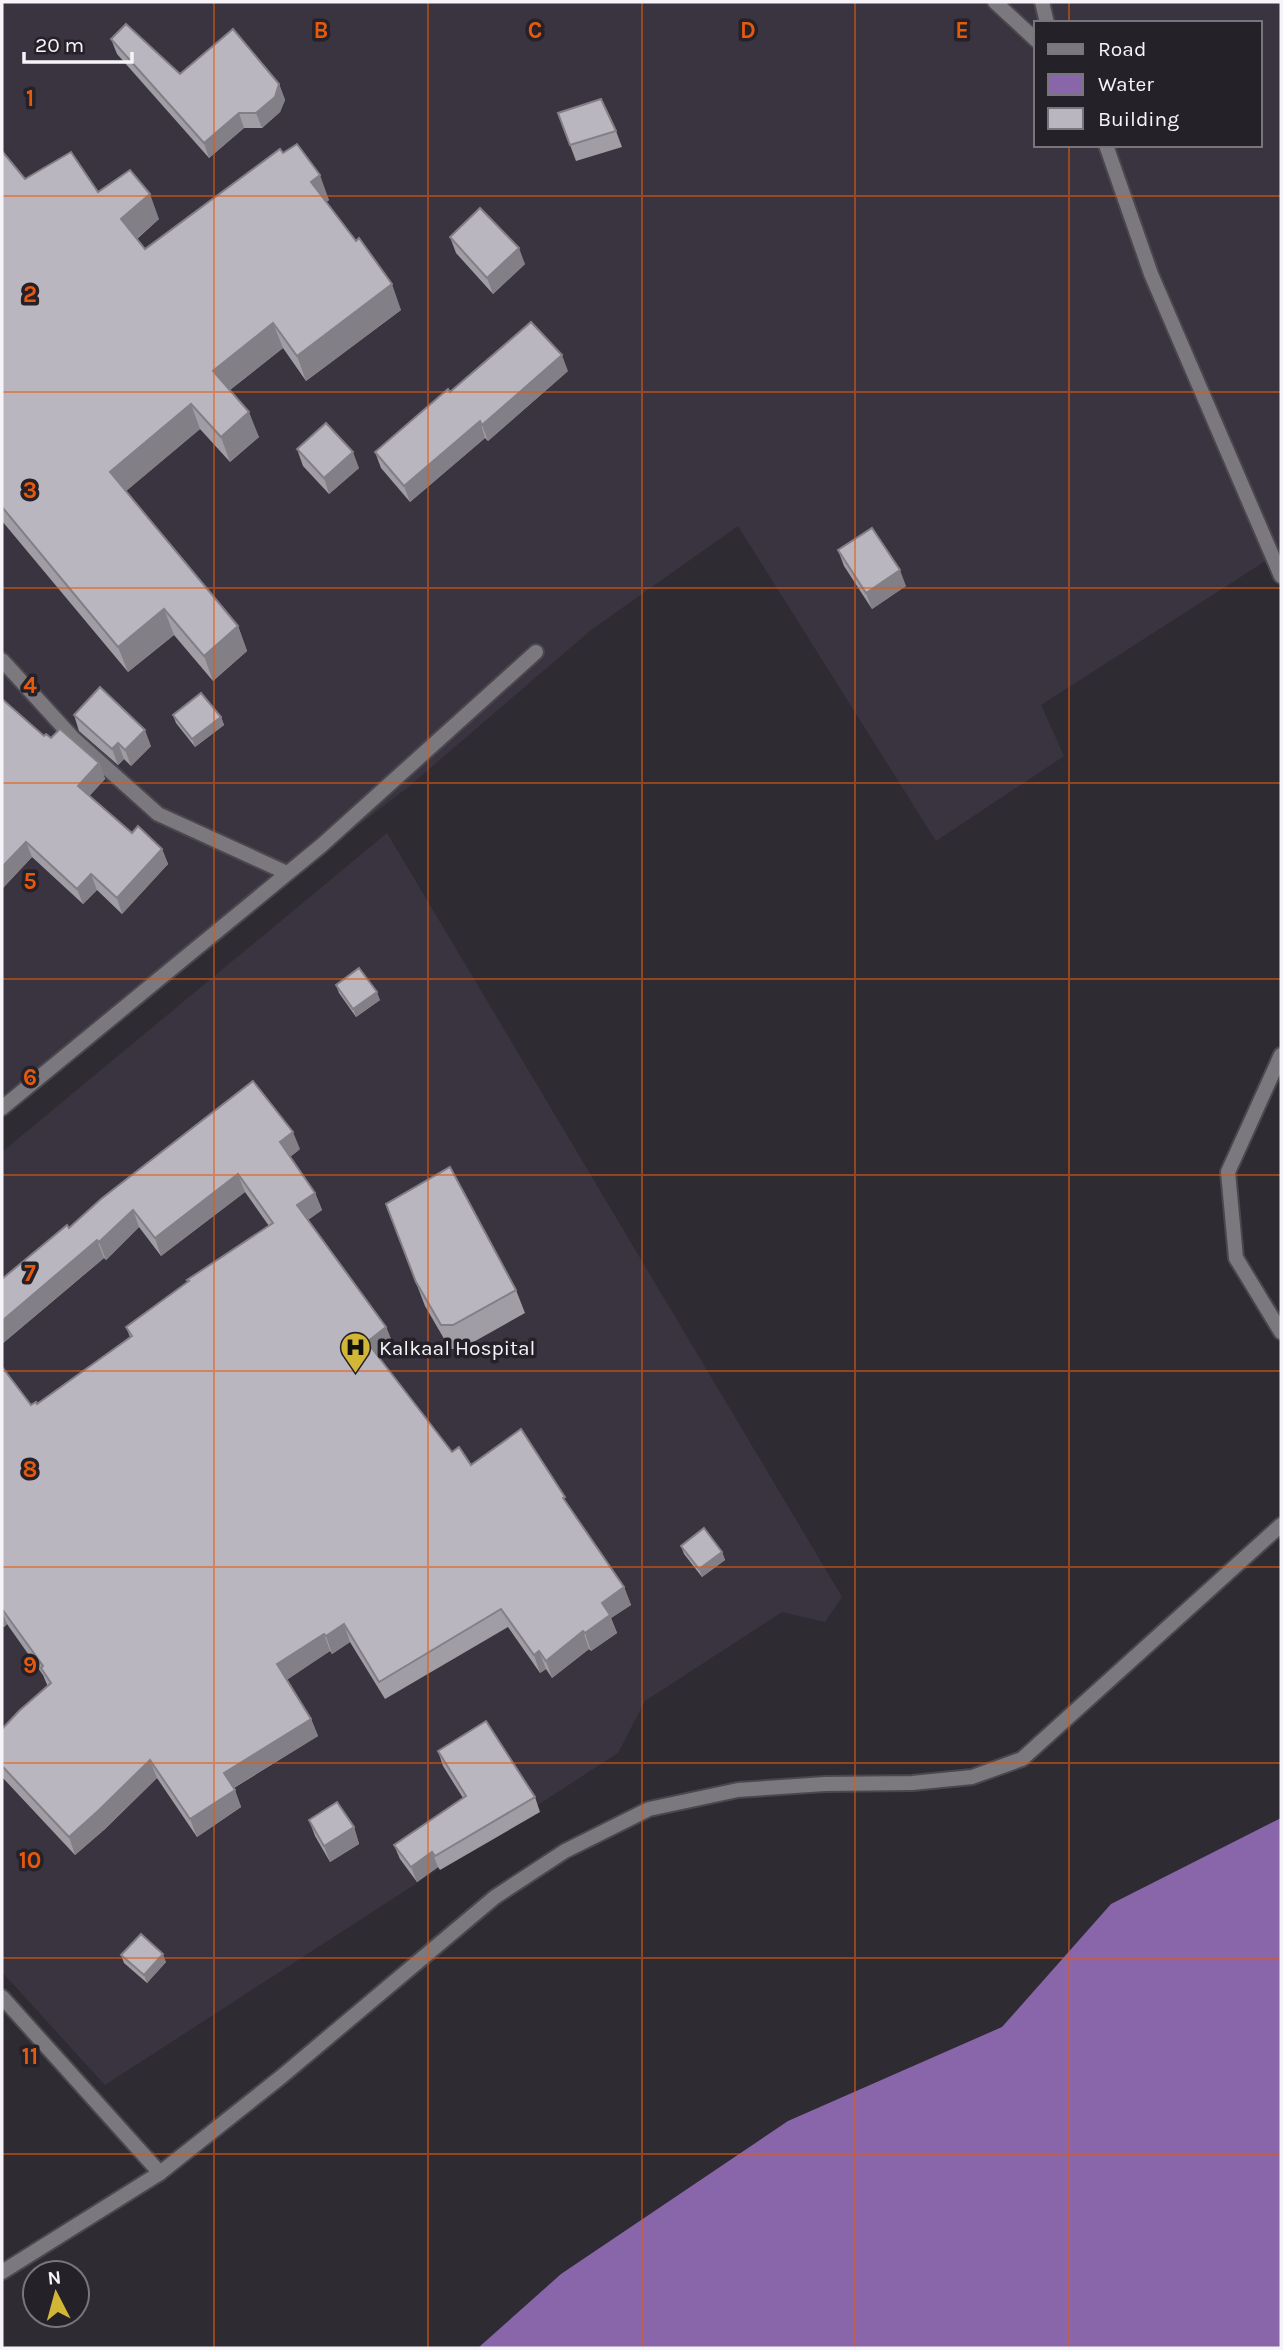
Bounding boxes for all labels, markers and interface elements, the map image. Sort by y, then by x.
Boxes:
text: B [314,17,328,44]
text: C [528,17,542,44]
text: D [740,17,756,44]
text: E [955,17,969,44]
scale bar [24,21,133,65]
legend [1034,21,1262,147]
text: 20 m [35,33,84,57]
text: Road [1098,37,1146,61]
text: Water [1098,72,1154,96]
text: 1 [26,85,34,112]
text: Building [1098,107,1179,131]
text: 2 [23,281,37,308]
text: 3 [23,477,37,504]
text: 4 [23,672,37,699]
text: 5 [23,868,37,895]
text: 6 [23,1064,37,1091]
text: 7 [24,1260,36,1287]
hospital icon: Kalkaal Hospital [339,1331,373,1375]
place label: Kalkaal Hospital [379,1336,535,1360]
text: 8 [23,1456,37,1483]
text: 9 [23,1652,37,1679]
text: 10 [19,1847,41,1874]
text: 11 [22,2043,38,2070]
north arrow [21,2259,91,2329]
text: N [46,2266,62,2290]

